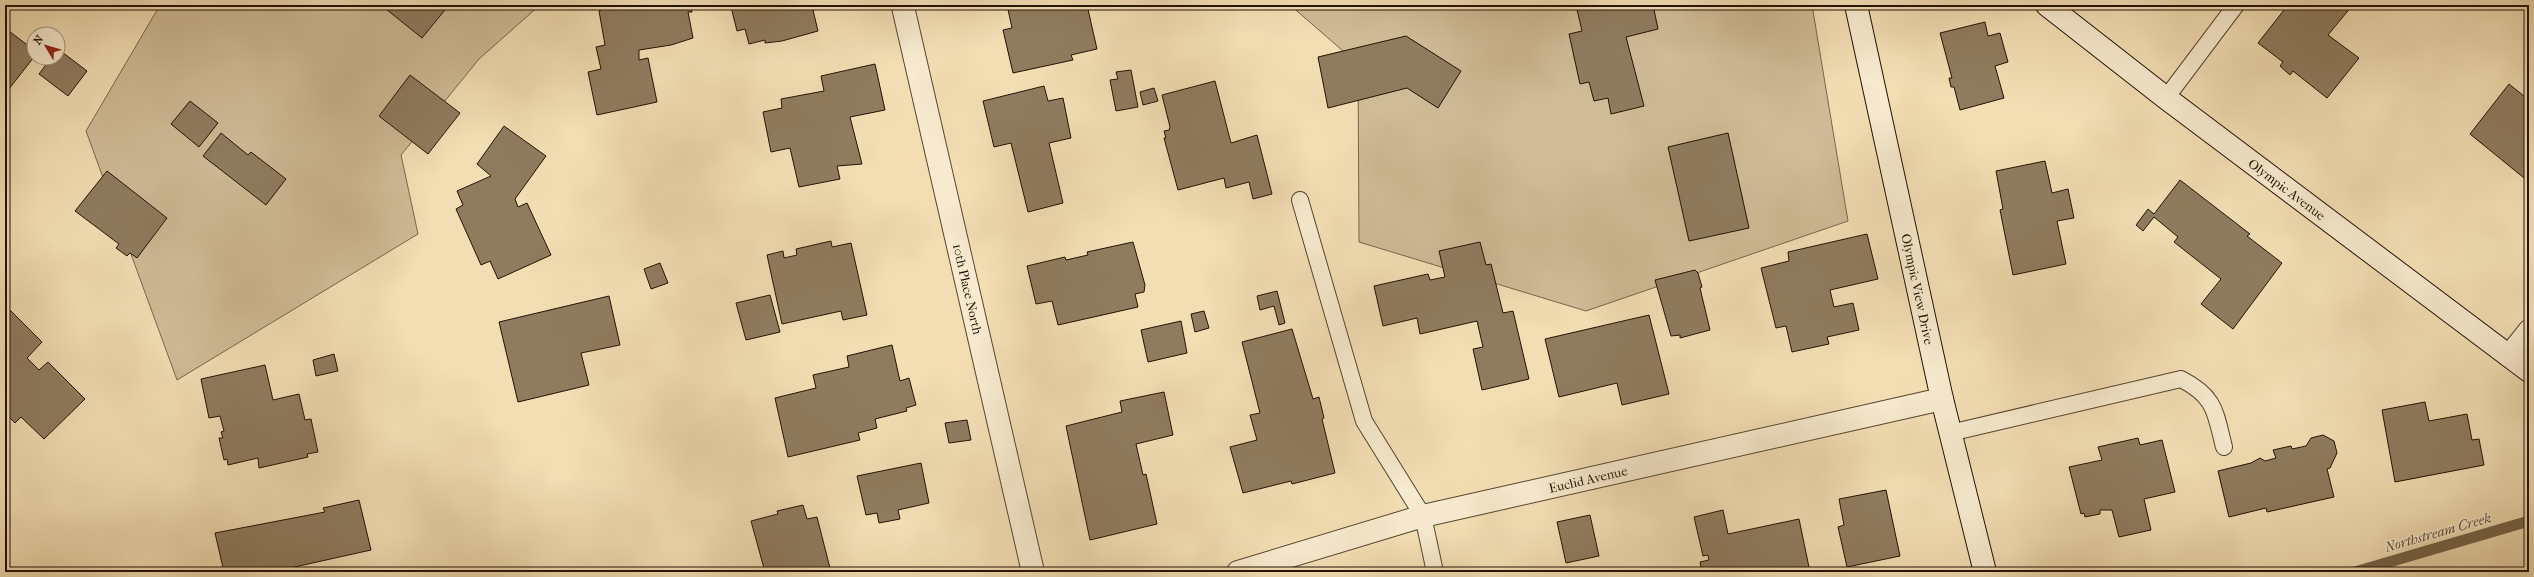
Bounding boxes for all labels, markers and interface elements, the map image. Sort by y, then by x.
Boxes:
north arrow [26,26,66,66]
text: N [31,32,47,47]
street label: Olympic Avenue [2245,156,2329,224]
street label: Olympic View Drive [1898,232,1937,347]
street label: 10th Place North [950,242,985,337]
street label: Euclid Avenue [1547,463,1629,496]
water label: Northstream Creek [2382,509,2493,556]

